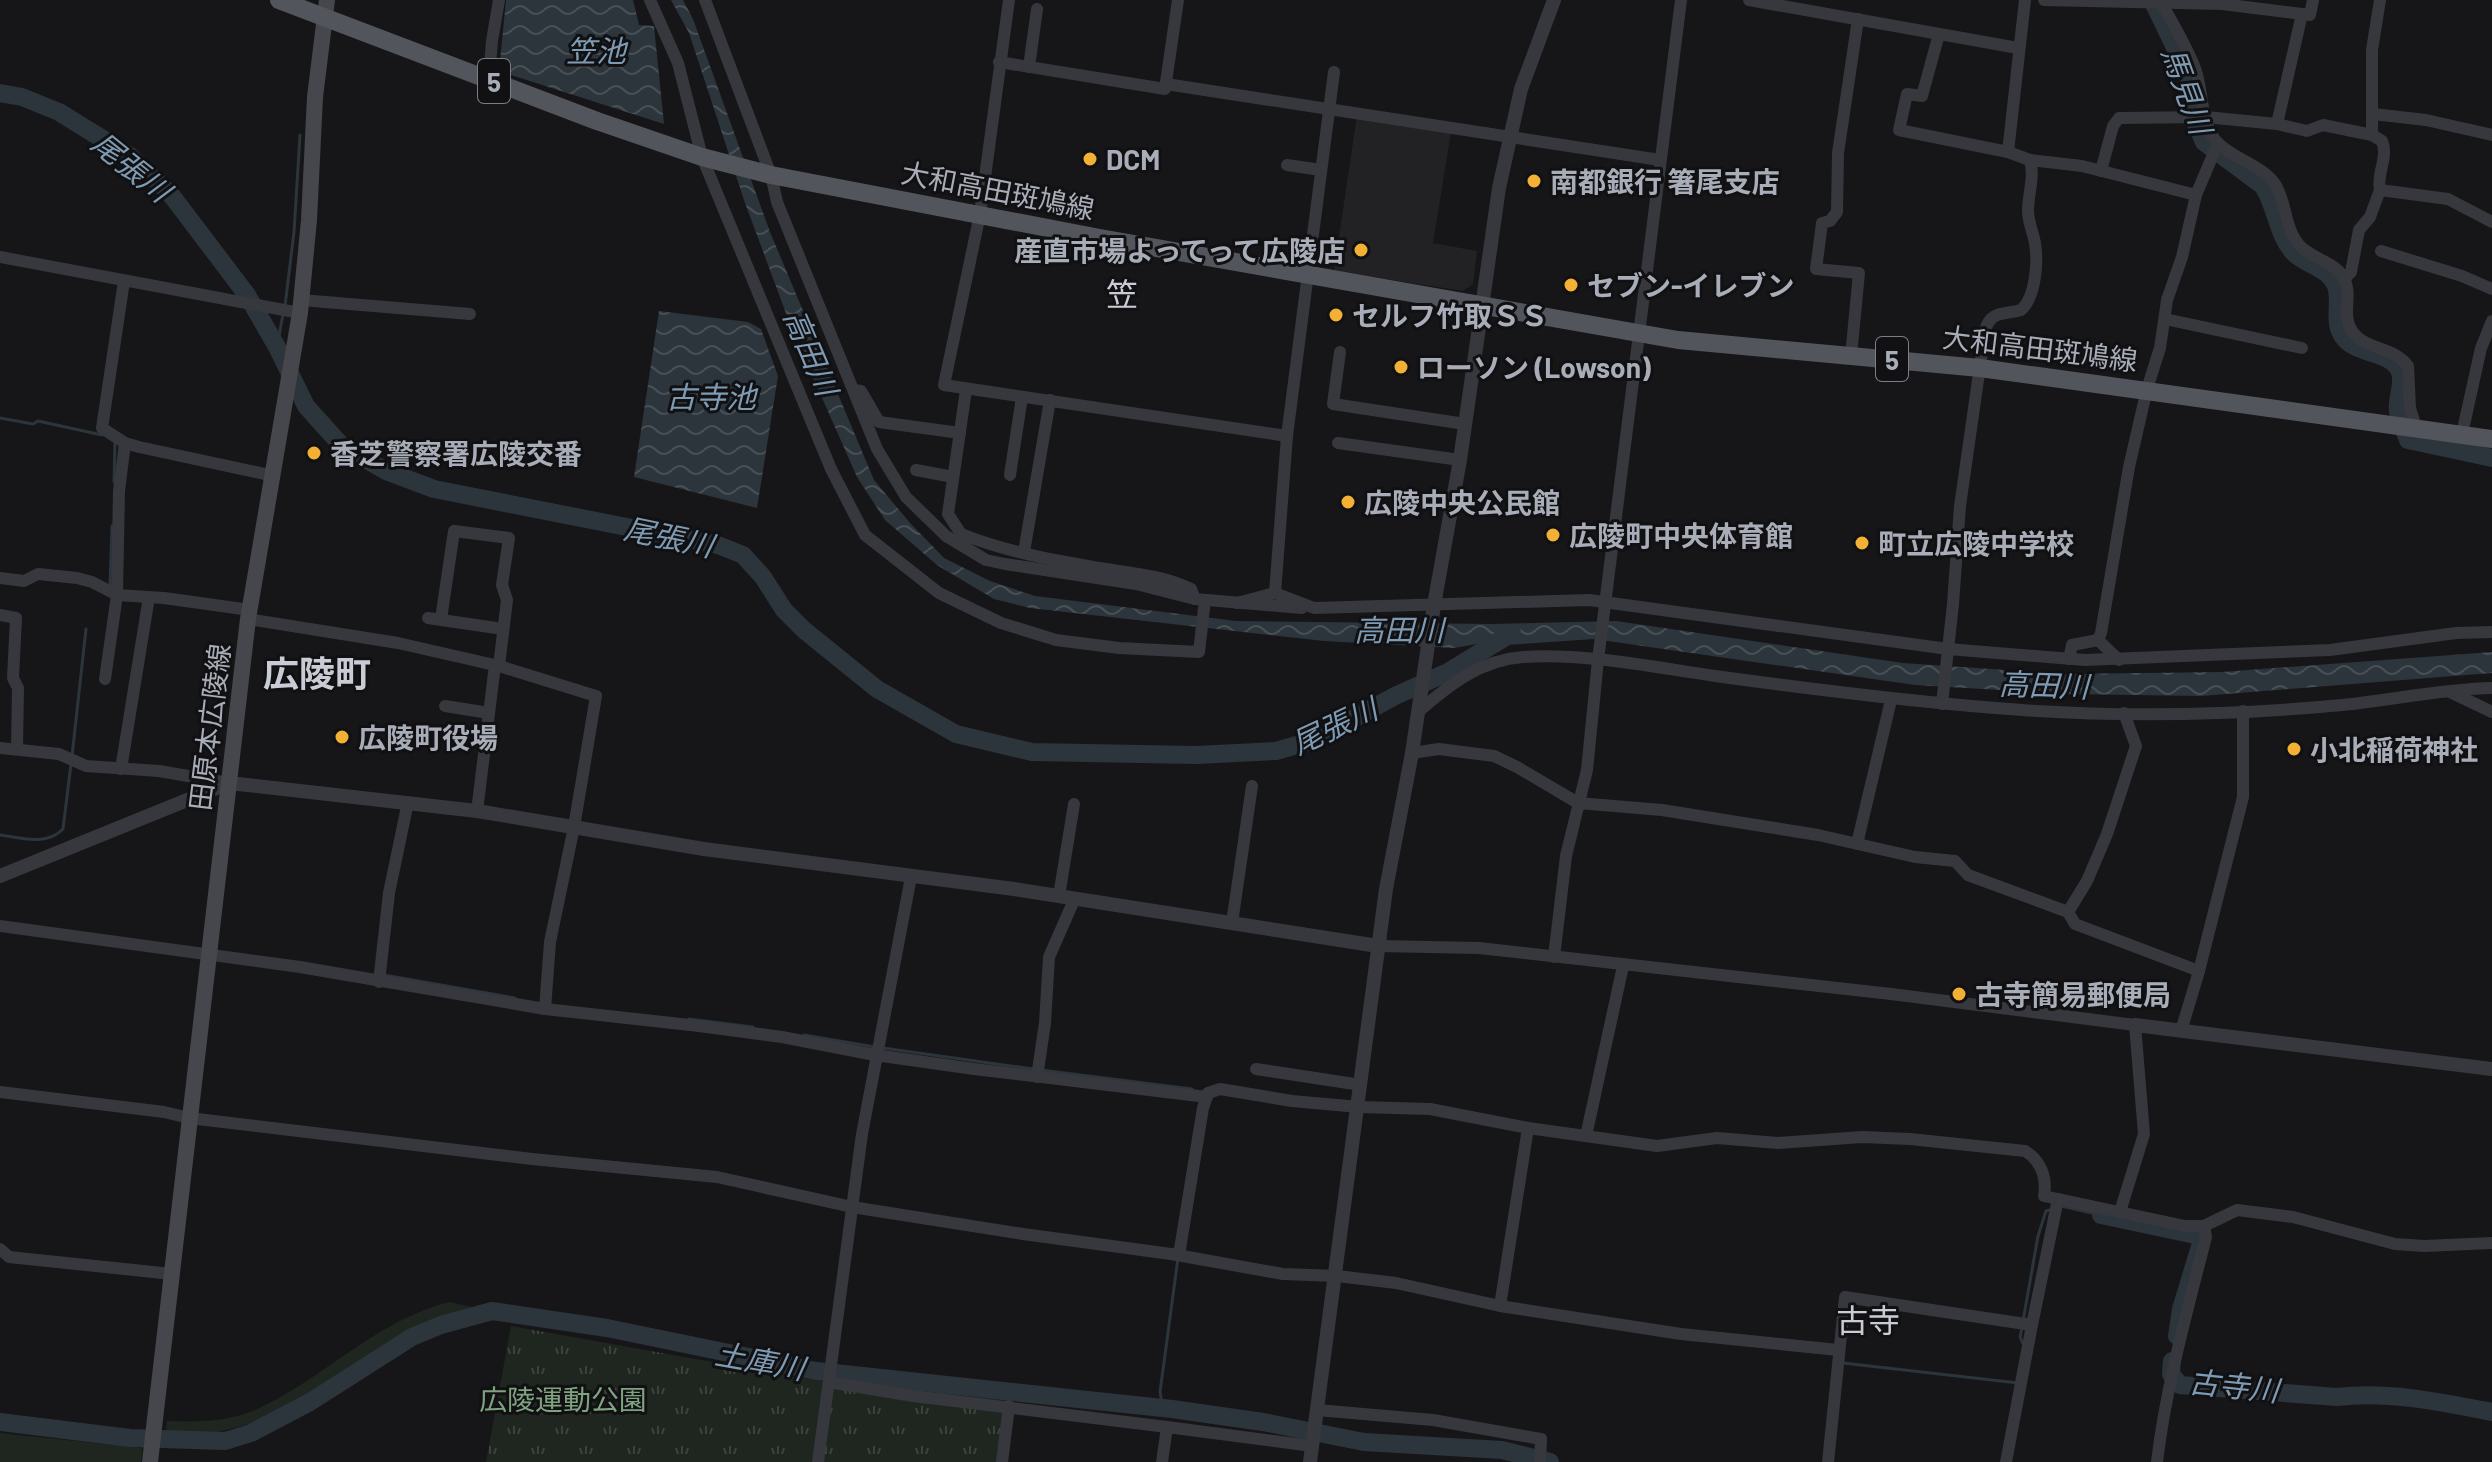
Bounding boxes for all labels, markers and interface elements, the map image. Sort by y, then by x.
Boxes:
water label: 笠池 [566,32,629,68]
water label: 馬見川 [2156,42,2221,141]
road number: 5 [478,59,510,103]
water label: 尾張川 [86,124,181,210]
place label: DCM [1106,142,1160,176]
marker: DCM [1081,150,1099,168]
street label: 大和高田斑鳩線 [899,155,1097,225]
place label: 南都銀行 箸尾支店 [1550,164,1780,198]
marker: 南都銀行 箸尾支店 [1525,172,1543,190]
place label: 産直市場よってって広陵店 [1014,233,1345,267]
marker: 産直市場よってって広陵店 [1352,241,1370,259]
place label: セブン-イレブン [1587,268,1794,302]
district label: 笠 [1106,274,1138,312]
marker: セブン-イレブン [1562,276,1580,294]
place label: セルフ竹取ＳＳ [1352,298,1548,332]
water label: 高田川 [778,304,847,403]
marker: セルフ竹取ＳＳ [1327,306,1345,324]
street label: 大和高田斑鳩線 [1941,319,2139,377]
road number: 5 [1876,337,1908,381]
place label: ローソン (Lowson) [1417,350,1651,384]
marker: ローソン (Lowson) [1392,358,1410,376]
water label: 古寺池 [666,378,759,414]
place label: 香芝警察署広陵交番 [330,436,582,470]
marker: 香芝警察署広陵交番 [305,444,323,462]
place label: 広陵中央公民館 [1364,485,1560,519]
marker: 広陵中央公民館 [1339,493,1357,511]
water label: 尾張川 [621,509,720,564]
place label: 広陵町中央体育館 [1569,518,1793,552]
marker: 広陵町中央体育館 [1544,526,1562,544]
place label: 町立広陵中学校 [1878,526,2074,560]
marker: 町立広陵中学校 [1853,534,1871,552]
water label: 高田川 [1354,611,1447,647]
street label: 田原本広陵線 [182,642,236,812]
district label: 広陵町 [263,651,371,694]
water label: 高田川 [1998,664,2093,704]
water label: 尾張川 [1286,688,1385,760]
place label: 広陵町役場 [358,720,498,754]
marker: 広陵町役場 [333,728,351,746]
place label: 小北稲荷神社 [2310,732,2478,766]
marker: 小北稲荷神社 [2285,740,2303,758]
place label: 古寺簡易郵便局 [1975,977,2171,1011]
marker: 古寺簡易郵便局 [1950,985,1968,1003]
district label: 古寺 [1836,1300,1900,1338]
water label: 土庫川 [713,1334,810,1386]
water label: 古寺川 [2187,1362,2284,1408]
park label: 広陵運動公園 [479,1382,647,1416]

